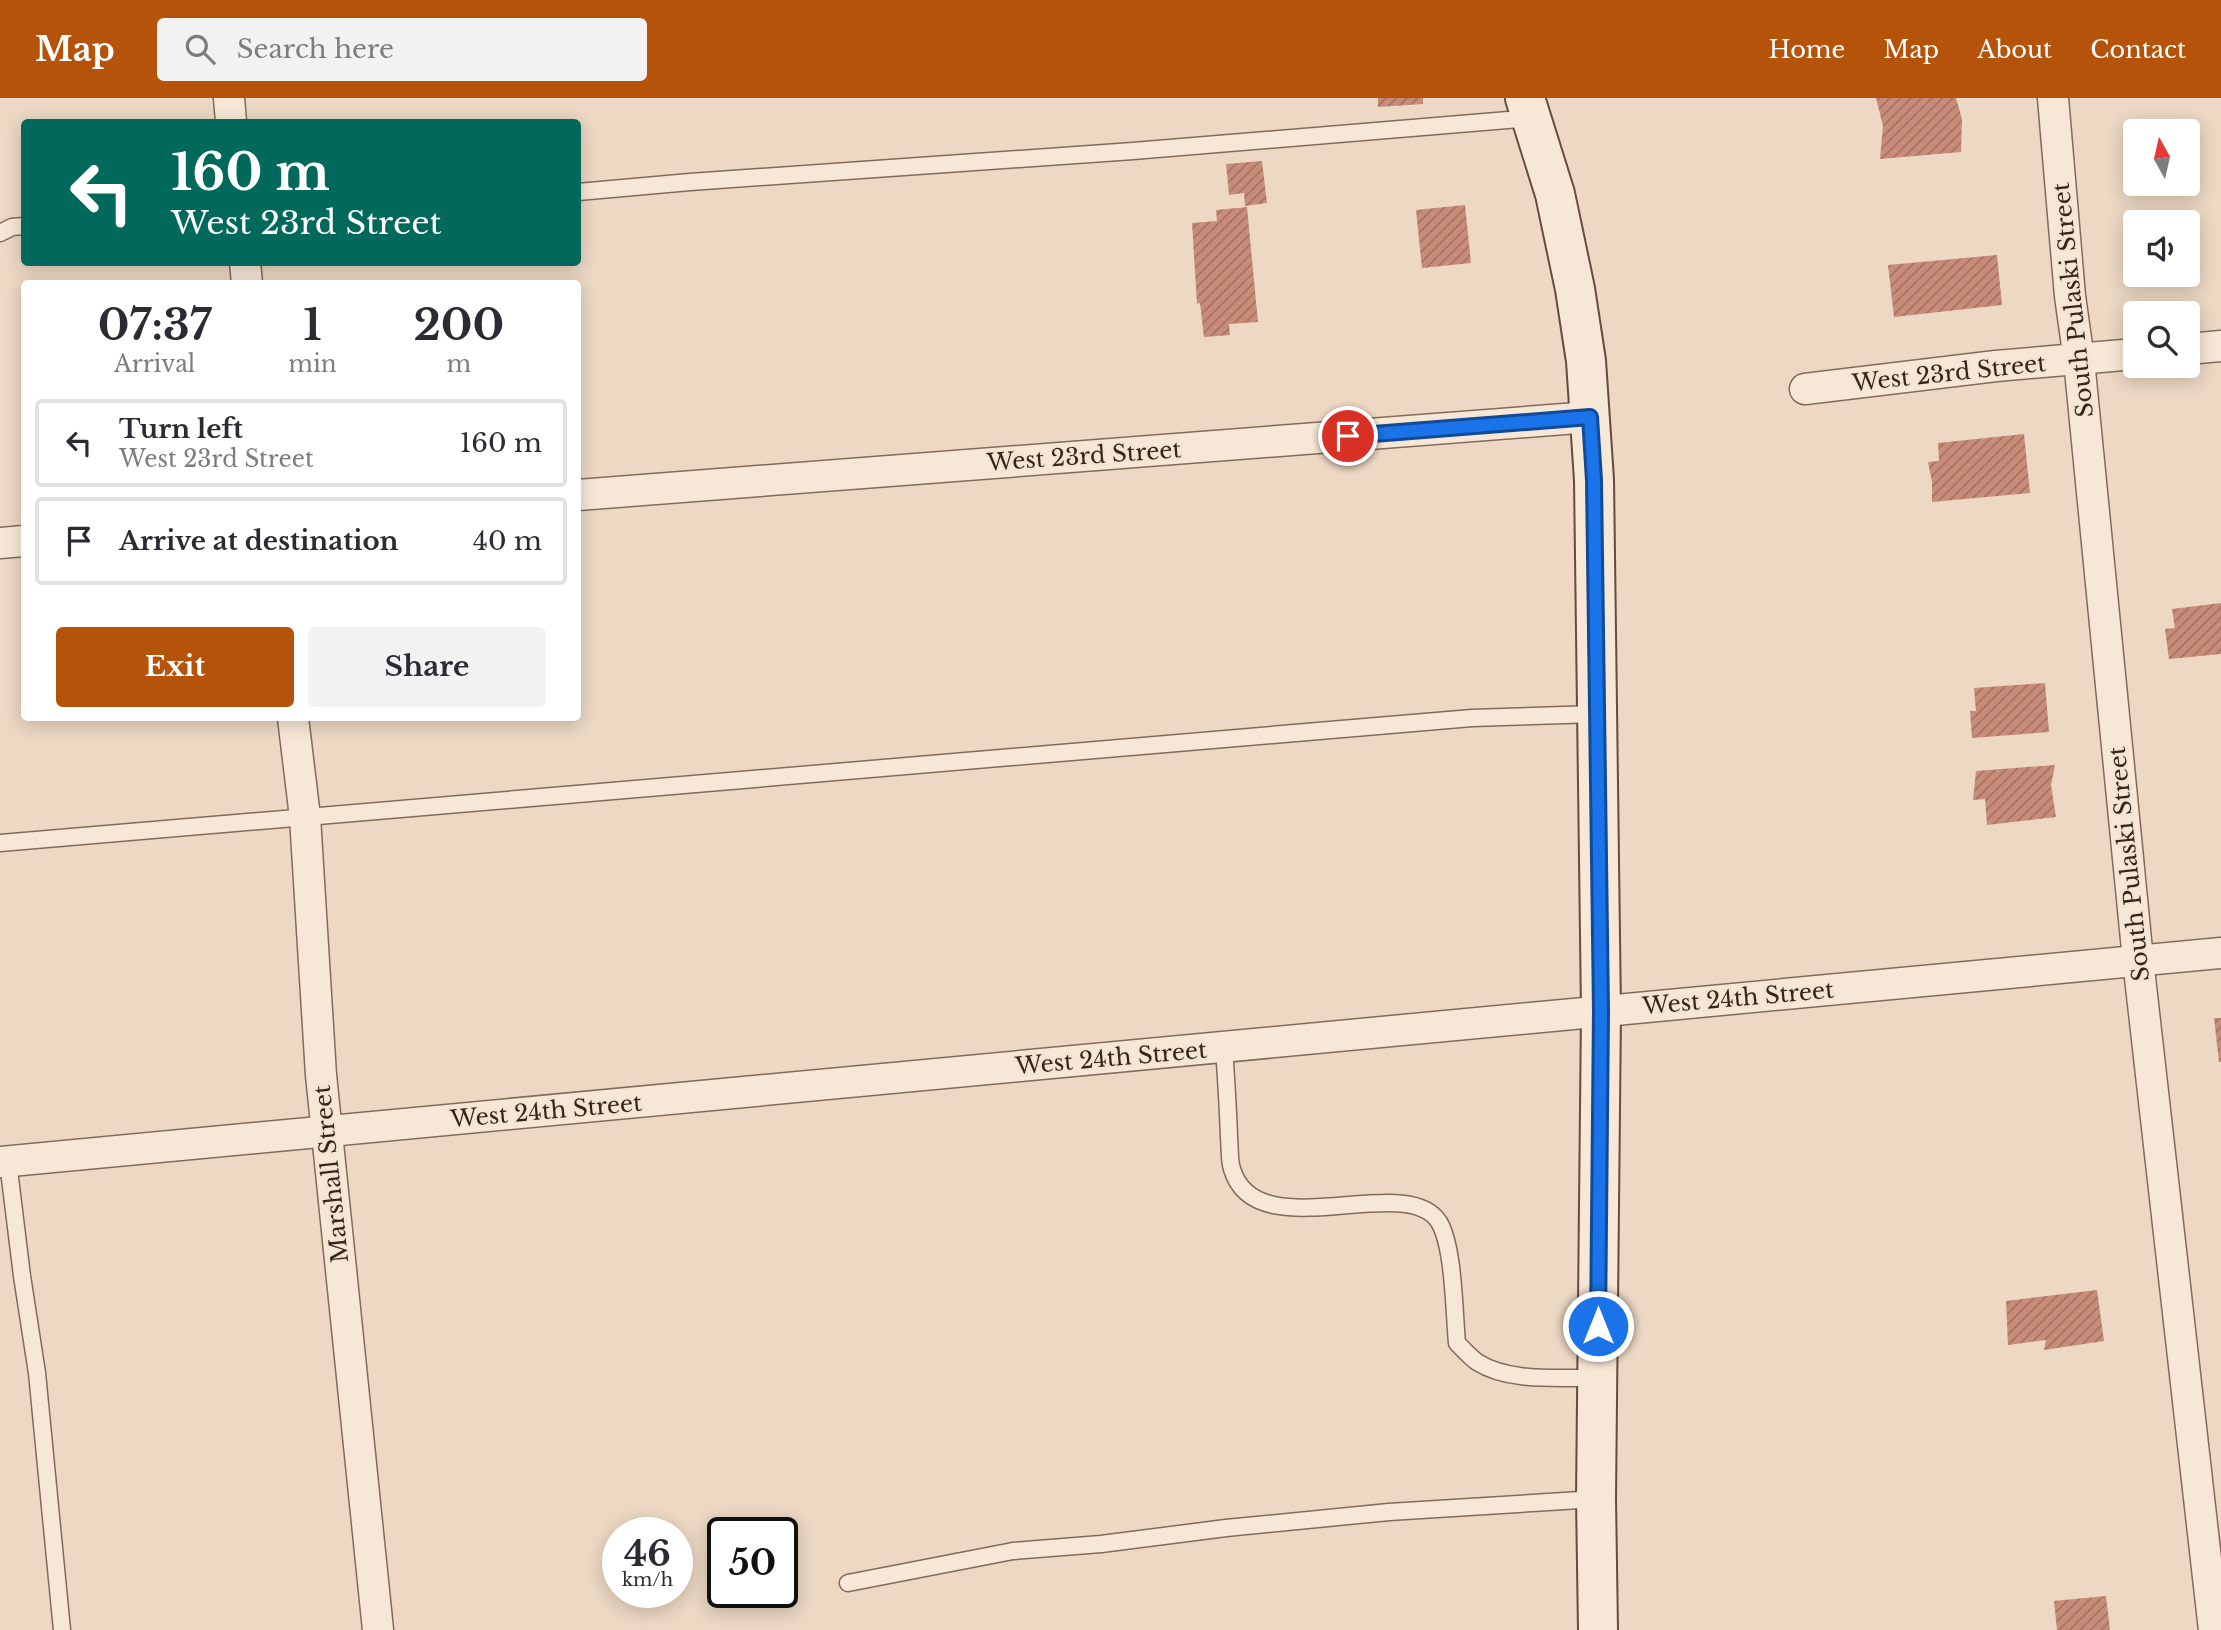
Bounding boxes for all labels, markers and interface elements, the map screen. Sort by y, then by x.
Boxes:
search box [157,18,647,81]
text: Map [35,29,115,70]
icon: search [181,30,219,68]
text: Search here [237,33,394,65]
text: Home [1769,35,1845,64]
text: Map [1883,35,1939,64]
text: About [1977,35,2052,64]
text: Contact [2090,35,2186,64]
north arrow [2123,119,2200,196]
map controls [2123,119,2200,378]
text: 160 m [171,142,330,203]
icon: left [56,147,147,238]
street label: South Pulaski Street [2047,181,2099,419]
text: West 23rd Street [171,203,442,243]
button: sound [2123,210,2200,287]
text: 07:37 [98,299,212,351]
text: 1 [303,299,322,351]
text: 200 [413,299,504,351]
button: search [2123,301,2200,378]
street label: West 23rd Street [1850,349,2048,397]
text: Arrival [114,350,195,378]
text: min [288,350,337,378]
text: m [446,350,471,378]
pin [1318,406,1378,466]
text: Turn left [119,413,243,445]
icon: arrive [1329,417,1367,455]
icon: left [60,424,98,462]
text: 160 m [460,427,542,459]
street label: West 23rd Street [985,435,1182,477]
text: West 23rd Street [119,445,314,473]
icon: arrive [60,522,98,560]
text: Arrive at destination [119,525,399,557]
text: 40 m [473,525,542,557]
button: Exit [56,627,294,707]
button: Share [308,627,546,707]
street label: South Pulaski Street [2103,745,2155,983]
street label: West 24th Street [1640,976,1835,1020]
street label: West 24th Street [1013,1036,1208,1080]
street label: Marshall Street [308,1083,354,1264]
street label: West 24th Street [448,1089,643,1133]
position arrow [1561,1289,1635,1363]
speed limit sign: 50 [707,1517,798,1608]
text: 46 [624,1532,671,1575]
text: km/h [622,1569,673,1591]

